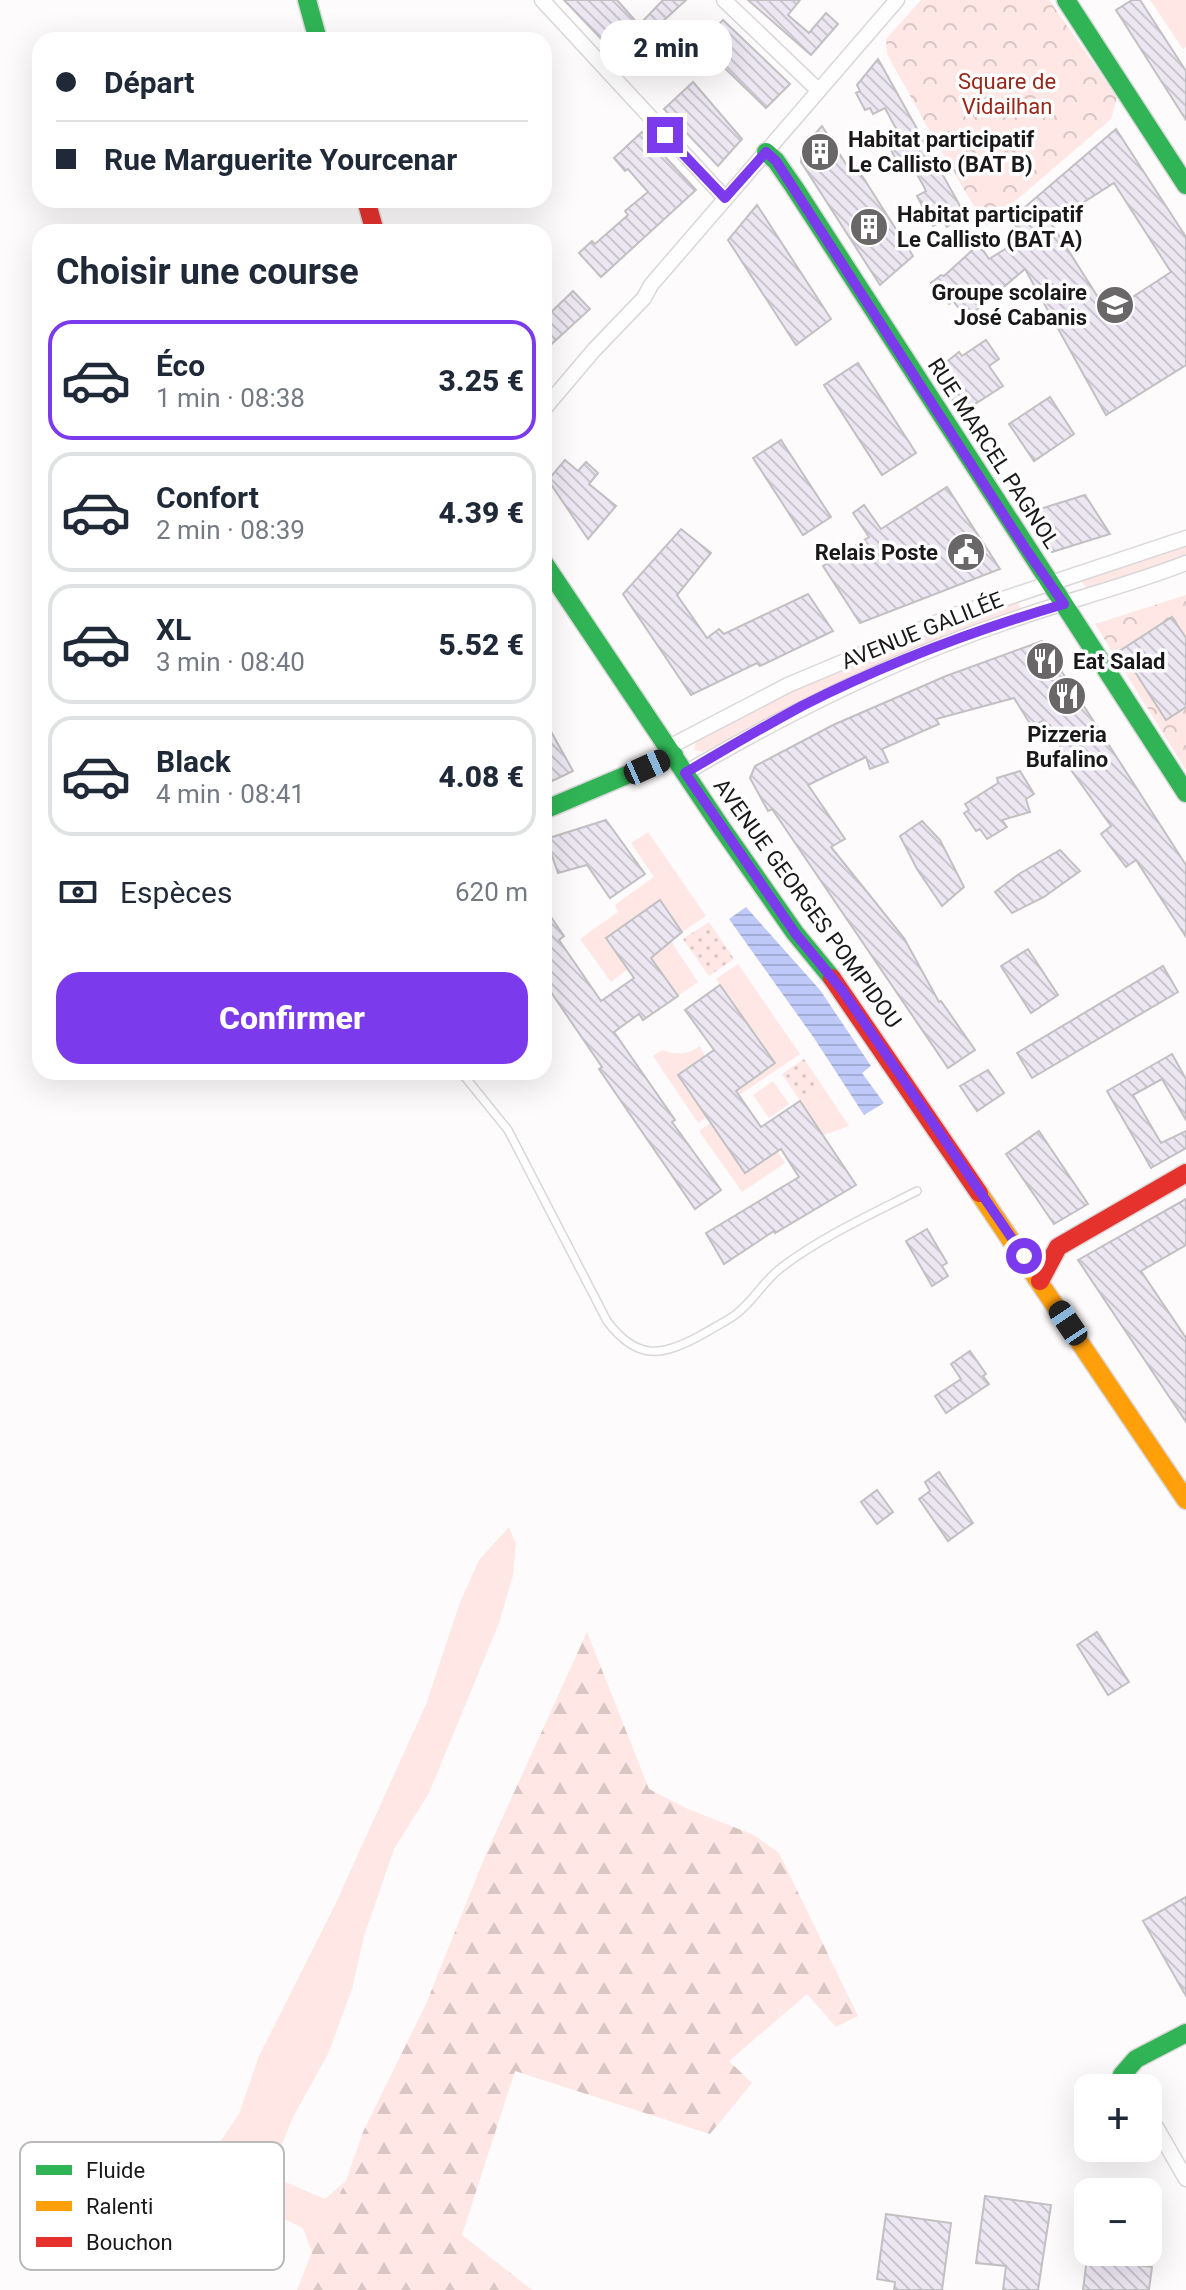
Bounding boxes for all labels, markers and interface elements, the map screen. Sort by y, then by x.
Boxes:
callout: 2 min [599,19,731,75]
text: 2 min [633,33,699,63]
text: Départ [104,65,195,100]
park label: Square de Vidailhan [958,69,1056,119]
route end [647,117,683,153]
place label: Habitat participatif Le Callisto (BAT B) [848,127,1034,177]
building icon: Habitat participatif Le Callisto (BAT B) [799,131,841,173]
text: Rue Marguerite Yourcenar [104,142,457,177]
place label: Habitat participatif Le Callisto (BAT A) [897,202,1083,252]
building icon: Habitat participatif Le Callisto (BAT A) [848,206,890,248]
text: Choisir une course [56,251,359,293]
place label: Groupe scolaire José Cabanis [931,280,1087,330]
school or university icon: Groupe scolaire José Cabanis [1094,284,1136,326]
icon: car [60,344,132,416]
text: Éco [156,348,205,383]
street label: RUE MARCEL PAGNOL [923,354,1064,553]
text: 3.25 € [438,363,524,398]
text: 1 min · 08:38 [156,383,305,413]
icon: car [60,476,132,548]
text: Confort [156,480,259,515]
text: 4.39 € [438,495,524,530]
text: 2 min · 08:39 [156,515,305,545]
public building icon: Relais Poste [945,531,987,573]
place label: Relais Poste [815,540,938,565]
street label: AVENUE GALILÉE [838,587,1007,674]
icon: car [60,608,132,680]
text: XL [156,612,191,647]
text: 5.52 € [438,627,524,662]
restaurant icon: Eat Salad [1024,640,1066,682]
text: 3 min · 08:40 [156,647,305,677]
place label: Eat Salad [1073,649,1165,674]
restaurant icon: Pizzeria Bufalino [1046,675,1088,717]
place label: Pizzeria Bufalino [1026,722,1108,772]
icon: car [60,740,132,812]
text: Black [156,744,231,779]
car [620,746,674,788]
text: 4.08 € [438,759,524,794]
street label: AVENUE GEORGES POMPIDOU [709,774,906,1033]
text: 4 min · 08:41 [156,779,305,809]
icon: cash [56,870,100,914]
text: Espèces [120,875,232,910]
text: 620 m [455,877,528,907]
button: Confirmer [56,972,528,1064]
route start [1006,1238,1042,1274]
car [1045,1296,1091,1350]
map controls [1074,2074,1162,2266]
button: + [1074,2074,1162,2162]
legend [20,2142,284,2270]
text: Fluide [86,2158,145,2183]
button: − [1074,2178,1162,2266]
text: Ralenti [86,2194,153,2219]
text: Bouchon [86,2230,173,2255]

